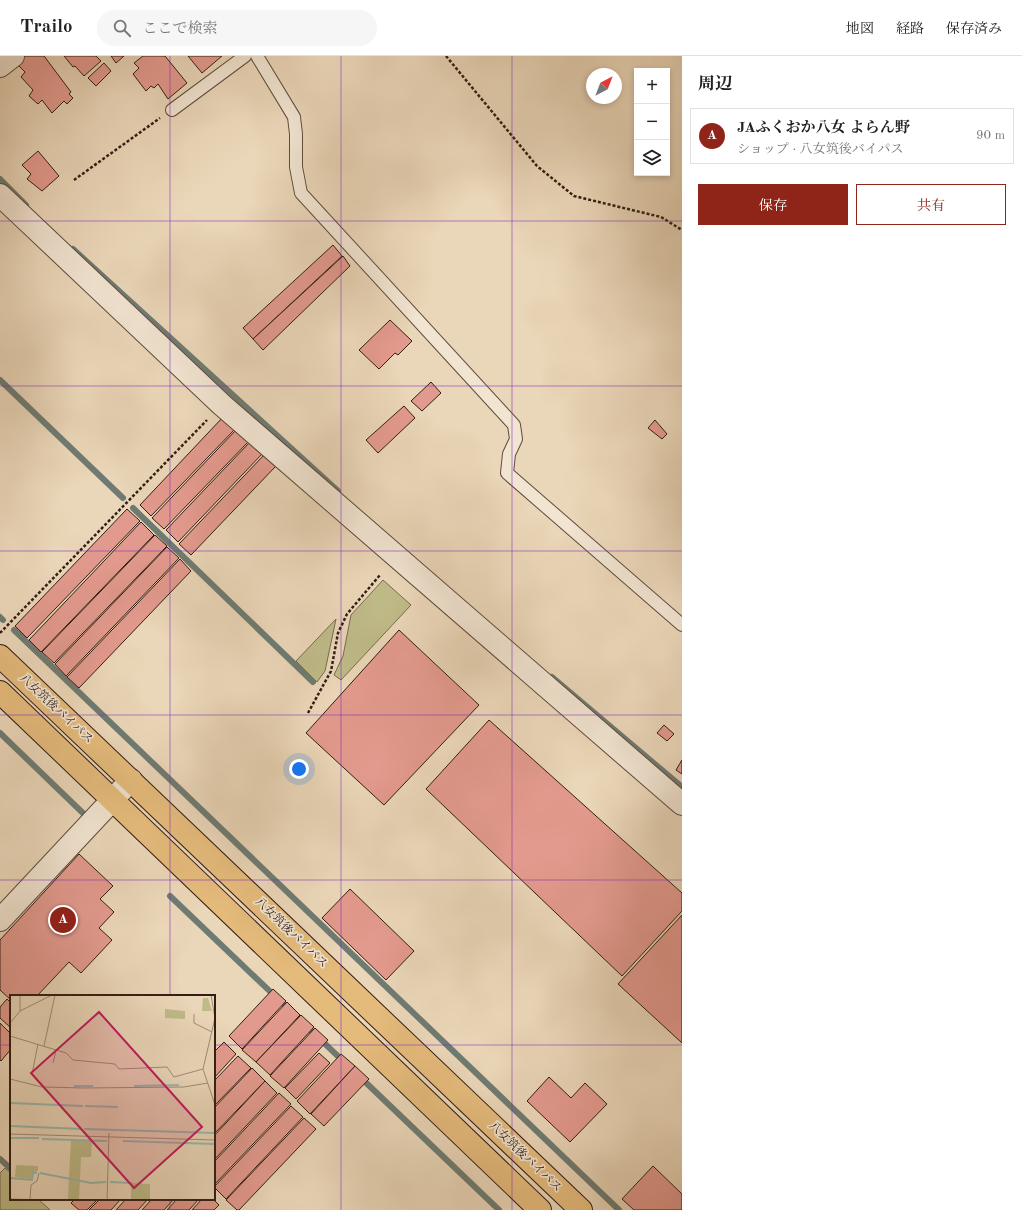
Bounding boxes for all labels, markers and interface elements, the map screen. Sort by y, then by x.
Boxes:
search box [97,10,377,46]
icon: search [111,17,133,39]
text: Trailo [20,18,73,37]
text: ここで検索 [143,22,218,37]
text: 地図 [846,22,874,36]
text: 経路 [896,22,924,36]
text: 保存済み [946,22,1002,36]
north arrow [586,68,622,104]
map controls [634,68,670,176]
button: + [634,68,670,104]
text: 周辺 [698,76,732,93]
button: − [634,104,670,140]
text: JAふくおか八女 よらん野 [737,121,910,136]
text: A [707,129,717,142]
text: 90 m [976,129,1005,142]
button: layers [634,140,670,176]
text: ショップ · 八女筑後バイパス [737,143,903,156]
button: 保存 [698,184,848,225]
button: 共有 [856,184,1006,225]
street label: 八女筑後バイパス [17,670,96,746]
your location [289,759,309,779]
street label: 八女筑後バイパス [252,894,331,971]
pin: A [50,905,76,935]
inset map [10,995,215,1200]
street label: 八女筑後バイパス [486,1118,565,1195]

